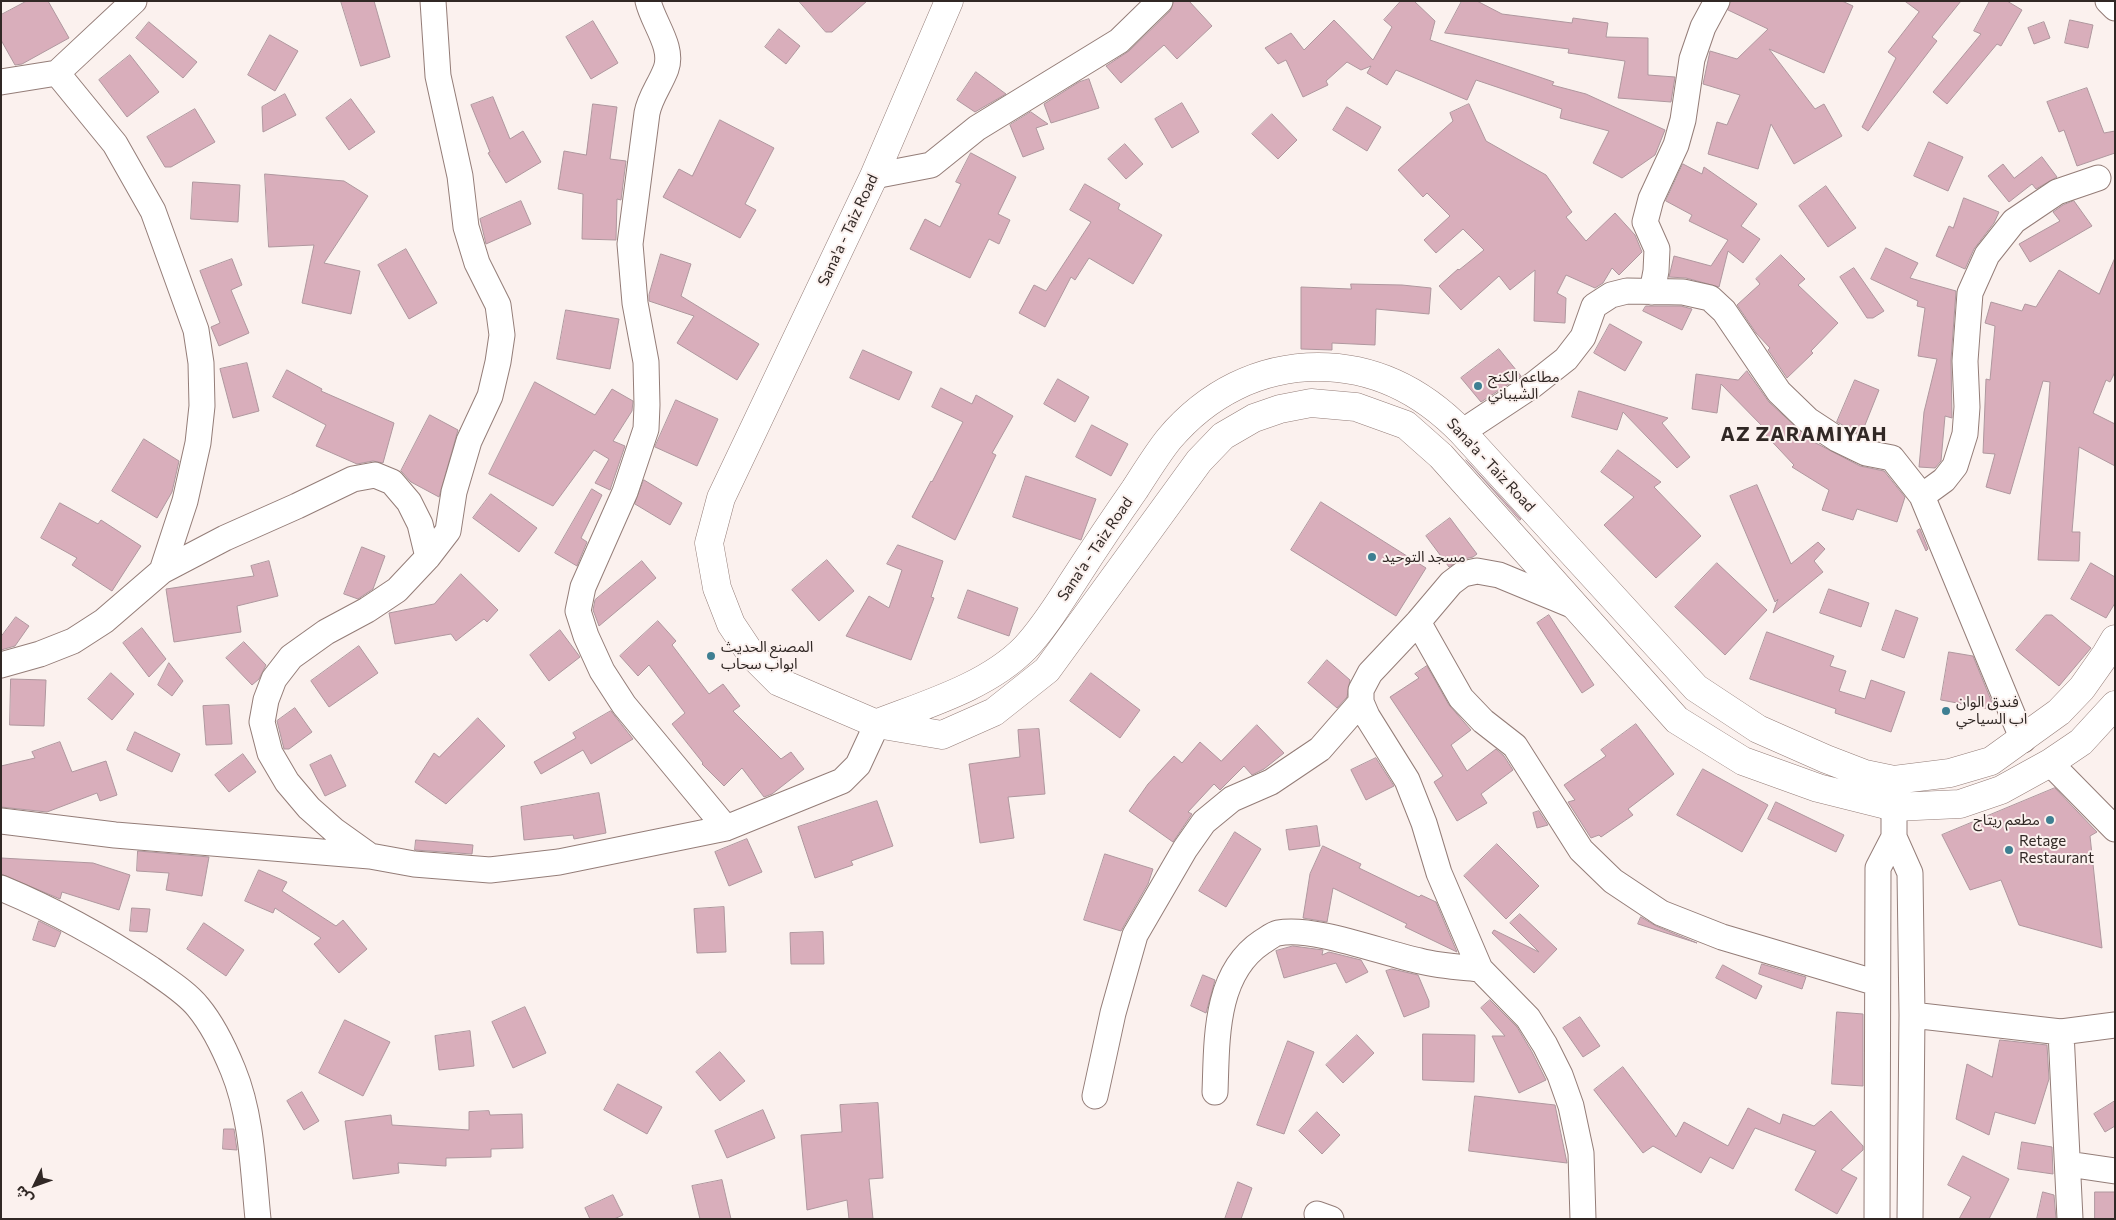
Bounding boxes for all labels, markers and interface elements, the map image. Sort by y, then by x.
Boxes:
street label: Sana'a - Taiz Road [814,171,882,289]
place label: مطاعم الكنج الشيباني [1488,368,1560,403]
marker: مطاعم الكنج الشيباني [1472,380,1484,392]
street label: Sana'a - Taiz Road [1443,414,1539,516]
district label: AZ ZARAMIYAH [1719,422,1889,446]
street label: Sana'a - Taiz Road [1054,494,1136,604]
place label: مسجد التوحيد [1382,548,1466,566]
marker: مسجد التوحيد [1366,551,1378,563]
place label: المصنع الحديث ابواب سحاب [721,638,813,673]
marker: المصنع الحديث ابواب سحاب [705,650,717,662]
place label: فندق الوان اب السياحي [1956,693,2027,728]
marker: فندق الوان اب السياحي [1940,705,1952,717]
place label: مطعم ريتاج [1973,811,2040,829]
marker: مطعم ريتاج [2044,814,2056,826]
place label: Retage Restaurant [2019,832,2094,867]
marker: Retage Restaurant [2003,844,2015,856]
north arrow [10,1160,60,1210]
text: ش [11,1183,36,1208]

